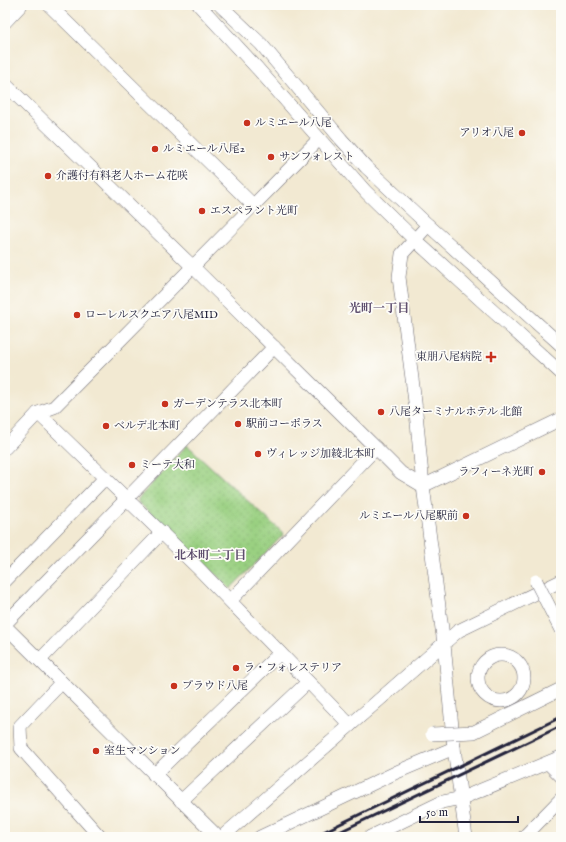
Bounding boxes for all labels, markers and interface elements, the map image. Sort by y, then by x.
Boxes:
place label: ルミエール八尾 [255,116,332,130]
marker: ルミエール八尾 [242,118,252,128]
place label: アリオ八尾 [460,126,514,140]
marker: アリオ八尾 [517,128,527,138]
place label: ルミエール八尾2 [163,142,245,156]
marker: ルミエール八尾2 [150,144,160,154]
place label: サンフォレスト [279,150,355,164]
marker: サンフォレスト [266,152,276,162]
place label: 介護付有料老人ホーム花咲 [56,169,188,183]
marker: 介護付有料老人ホーム花咲 [43,171,53,181]
place label: エスペラント光町 [210,204,298,218]
marker: エスペラント光町 [197,206,207,216]
district label: 光町一丁目 [349,301,409,316]
place label: ローレルスクエア八尾MID [85,308,218,322]
marker: ローレルスクエア八尾MID [72,310,82,320]
place label: 東朋八尾病院 [416,350,482,364]
marker: 東朋八尾病院 [485,351,497,363]
place label: ガーデンテラス北本町 [173,397,282,411]
marker: ガーデンテラス北本町 [160,399,170,409]
place label: 八尾ターミナルホテル 北館 [389,405,522,419]
marker: 八尾ターミナルホテル 北館 [376,407,386,417]
place label: 駅前コーポラス [246,417,323,431]
place label: ベルデ北本町 [114,419,180,433]
marker: 駅前コーポラス [233,419,243,429]
marker: ベルデ北本町 [101,421,111,431]
place label: ヴィレッジ加綾北本町 [266,447,375,461]
marker: ヴィレッジ加綾北本町 [253,449,263,459]
place label: ミーテ大和 [140,458,195,472]
marker: ミーテ大和 [127,460,137,470]
place label: ラフィーネ光町 [458,465,534,479]
marker: ラフィーネ光町 [537,467,547,477]
place label: ルミエール八尾駅前 [359,509,458,523]
marker: ルミエール八尾駅前 [461,511,471,521]
district label: 北本町二丁目 [174,548,246,563]
place label: ラ・フォレステリア [244,661,342,675]
marker: ラ・フォレステリア [231,663,241,673]
place label: プラウド八尾 [182,679,248,693]
marker: プラウド八尾 [169,681,179,691]
place label: 室生マンション [104,744,181,758]
marker: 室生マンション [91,746,101,756]
scale bar [420,798,518,824]
text: 50 m [426,805,448,820]

